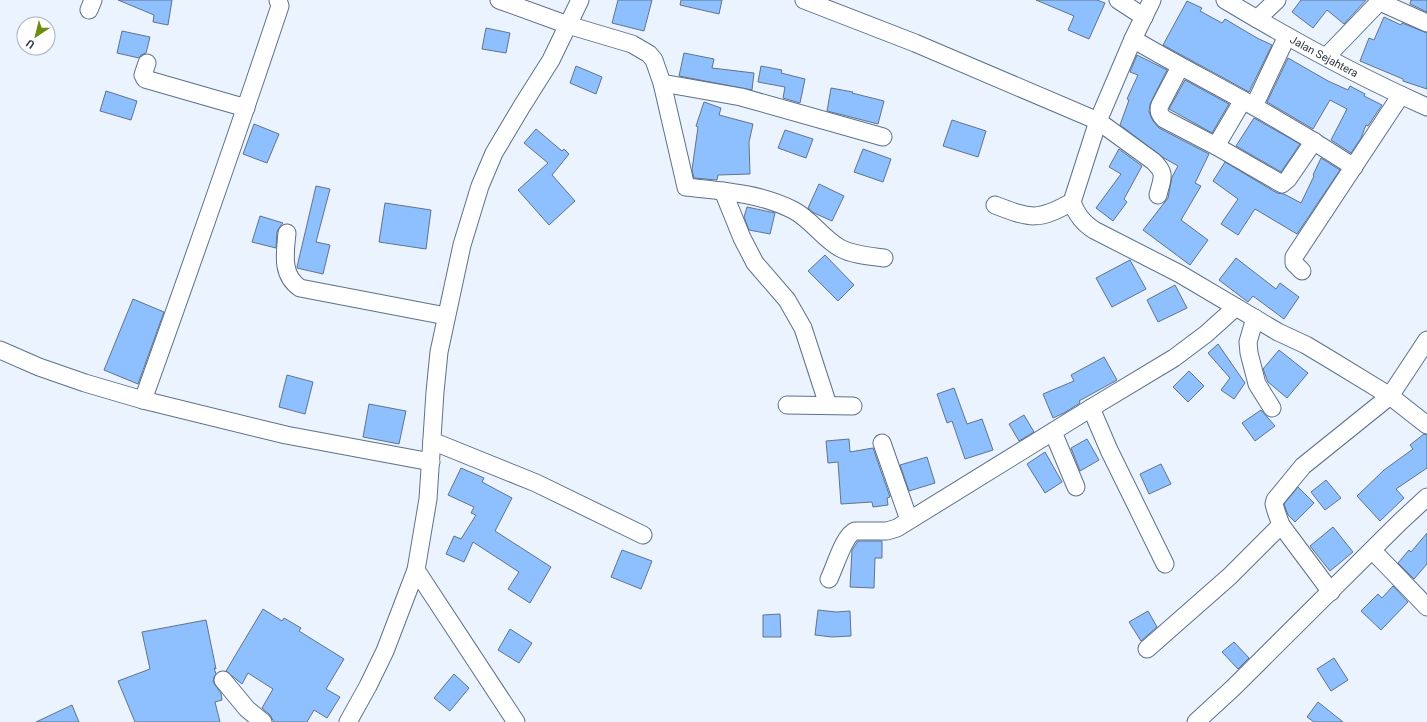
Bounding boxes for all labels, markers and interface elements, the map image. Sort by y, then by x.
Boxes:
north arrow [16,16,56,56]
street label: Jalan Sejahtera [1287,33,1360,80]
text: U [24,36,37,51]

